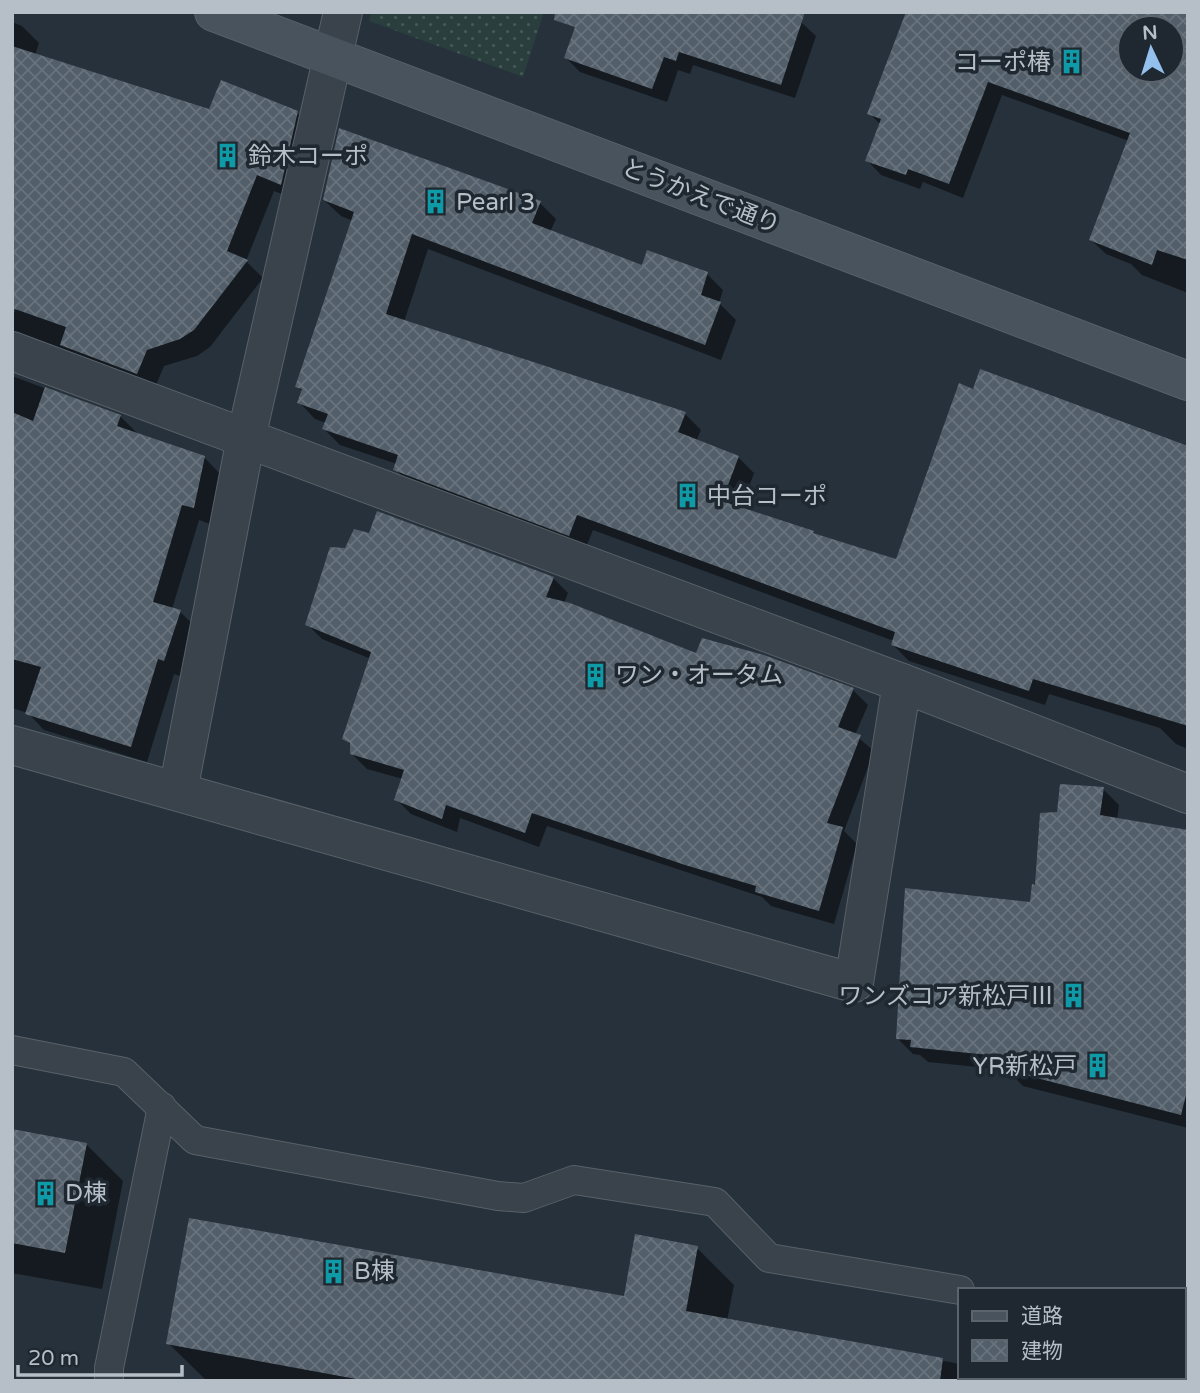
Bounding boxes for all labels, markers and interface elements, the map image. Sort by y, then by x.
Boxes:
north arrow [1116,14,1186,84]
text: N [1142,22,1158,45]
place label: コーポ椿 [955,48,1051,77]
building icon: コーポ椿 [1057,48,1085,76]
building icon: 鈴木コーポ [214,142,242,170]
place label: 鈴木コーポ [248,142,368,171]
street label: とうかえで通り [618,153,784,240]
building icon: Pearl 3 [422,188,450,216]
place label: Pearl 3 [456,188,535,217]
building icon: 中台コーポ [673,482,701,510]
place label: 中台コーポ [707,482,827,511]
building icon: ワン・オータム [581,661,609,689]
place label: ワン・オータム [615,661,783,690]
place label: ワンズコア新松戸Ⅲ [838,982,1054,1011]
building icon: ワンズコア新松戸Ⅲ [1060,982,1088,1010]
place label: YR新松戸 [973,1052,1077,1081]
building icon: YR新松戸 [1083,1052,1111,1080]
building icon: D棟 [31,1179,59,1207]
place label: D棟 [65,1179,107,1208]
building icon: B棟 [320,1257,348,1285]
place label: B棟 [354,1257,395,1286]
legend [958,1288,1186,1379]
text: 道路 [1021,1304,1063,1329]
scale bar [18,1334,182,1378]
text: 建物 [1021,1339,1063,1364]
text: 20 m [28,1346,79,1371]

